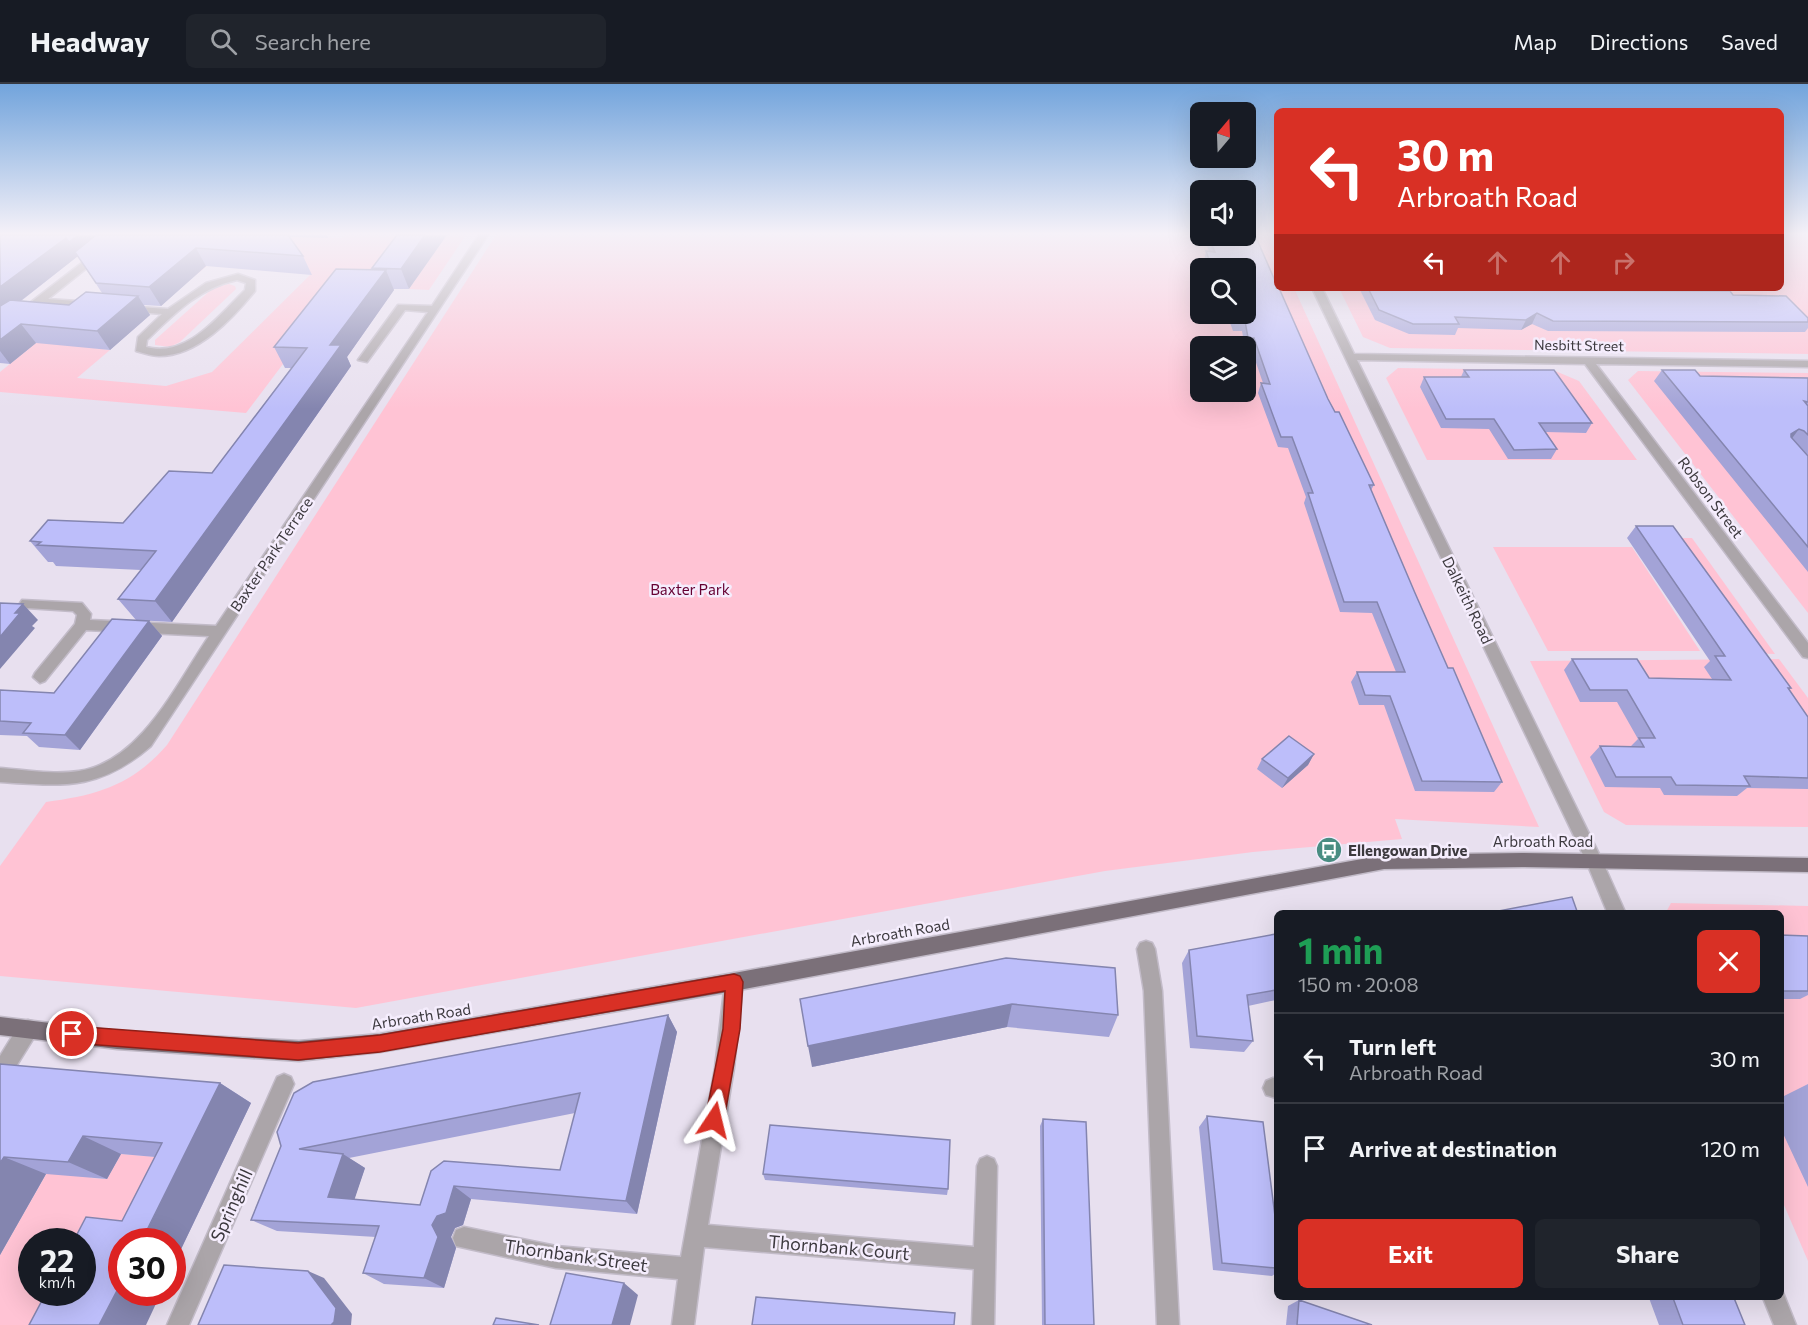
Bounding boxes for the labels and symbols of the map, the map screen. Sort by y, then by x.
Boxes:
north arrow [1190,102,1256,168]
street label: Nesbitt Street [1534,336,1624,354]
street label: Robson Street [1675,453,1747,541]
street label: Baxter Park Terrace [226,493,316,615]
street label: Dalkeith Road [1439,553,1497,647]
park label: Baxter Park [650,580,730,598]
street label: Arbroath Road [1493,832,1593,850]
bus stop icon: Ellengowan Drive [1314,835,1344,865]
place label: Ellengowan Drive [1348,841,1467,859]
street label: Arbroath Road [849,914,951,950]
street label: Arbroath Road [370,999,472,1033]
pin [46,1008,97,1059]
position arrow [682,1088,746,1152]
street label: Springhill [205,1165,257,1245]
speed limit sign: 30 [108,1228,186,1306]
street label: Thornbank Court [768,1230,910,1264]
street label: Thornbank Street [503,1234,649,1276]

